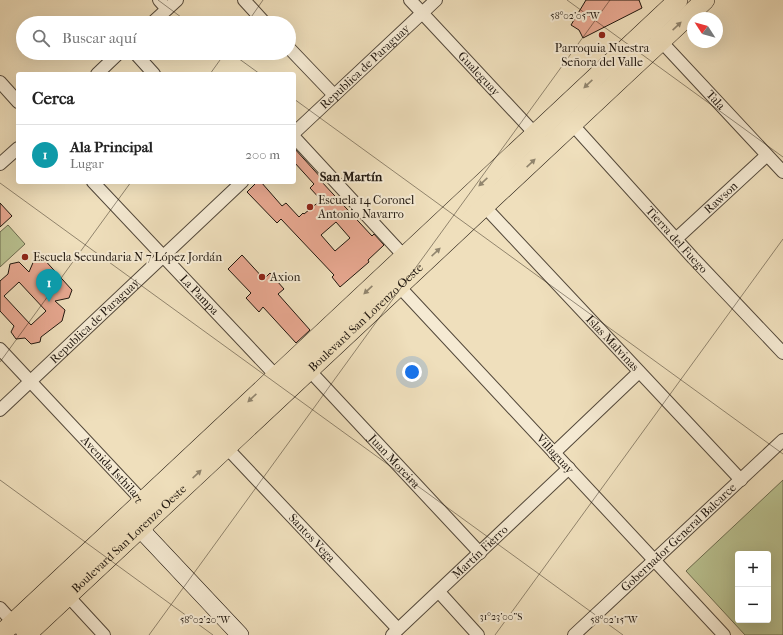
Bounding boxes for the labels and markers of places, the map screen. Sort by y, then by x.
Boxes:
marker: Parroquia Nuestra Señora del Valle [597,30,607,40]
place label: Parroquia Nuestra Señora del Valle [555,41,650,69]
place label: Escuela 14 Coronel Antonio Navarro [317,193,415,221]
marker: Escuela 14 Coronel Antonio Navarro [305,202,315,212]
place label: Escuela Secundaria N 7 López Jordán [33,250,222,264]
marker: Escuela Secundaria N 7 López Jordán [20,252,30,262]
pin: 1 [36,269,62,302]
place label: Axion [269,270,300,284]
marker: Axion [257,272,267,282]

